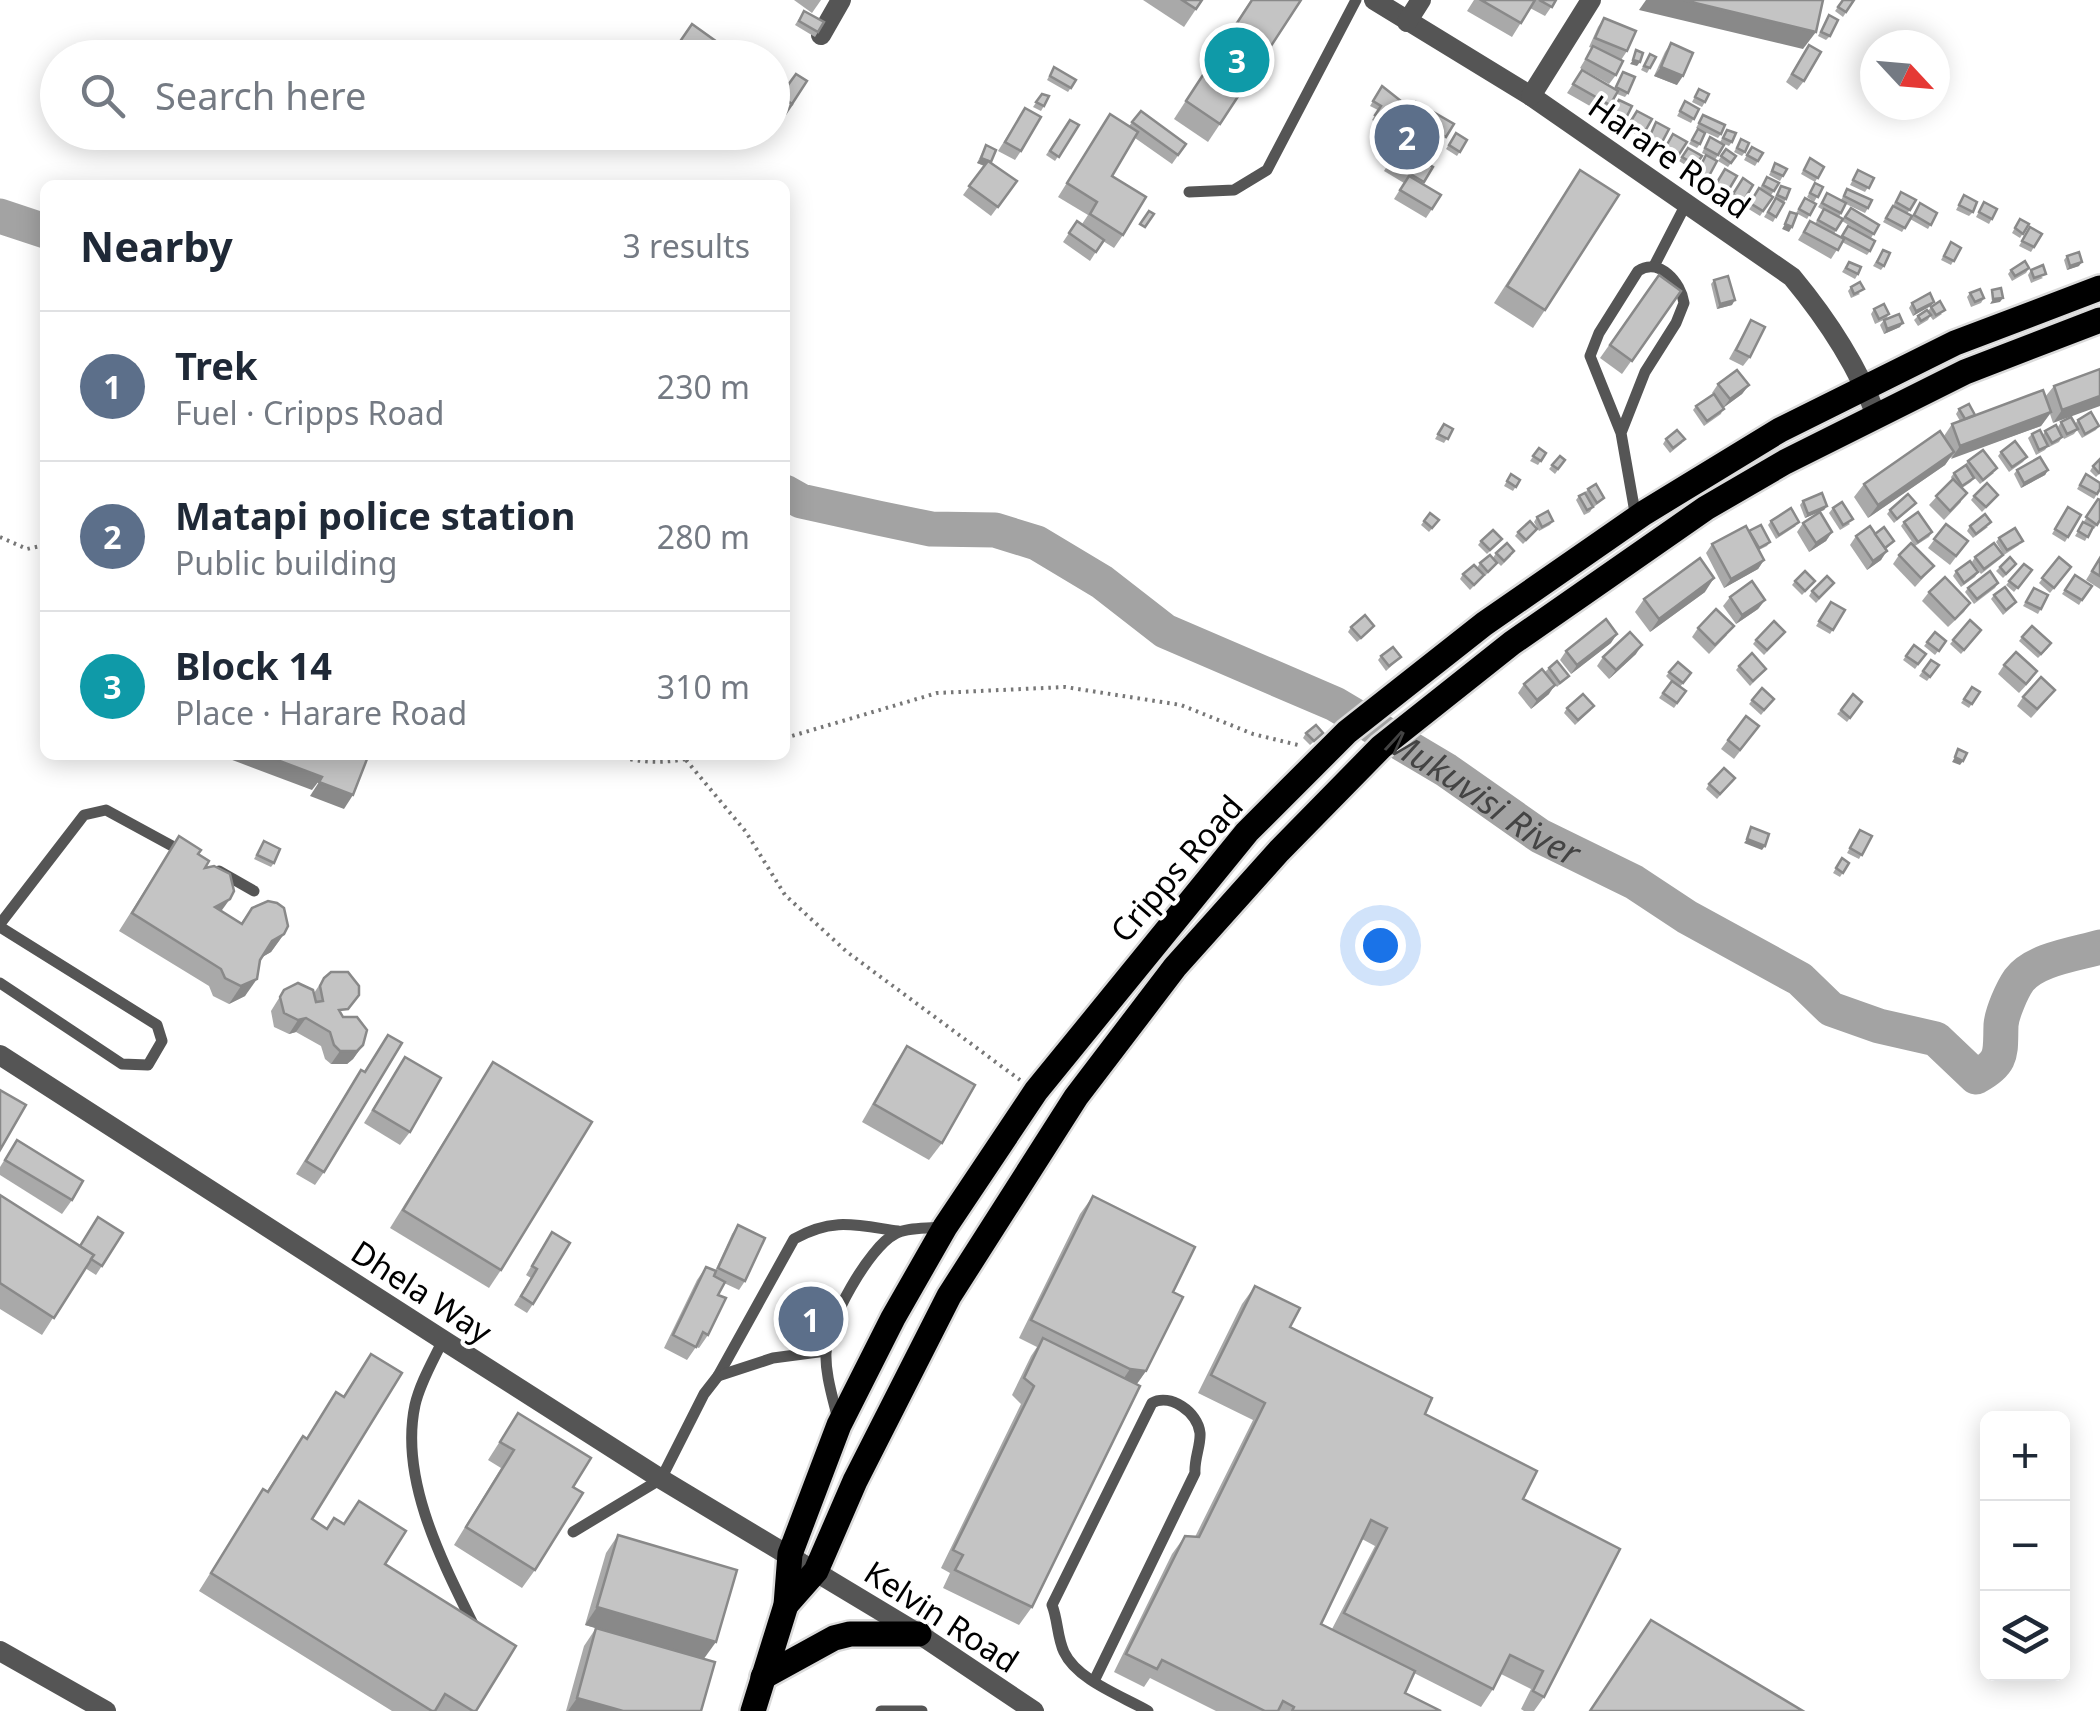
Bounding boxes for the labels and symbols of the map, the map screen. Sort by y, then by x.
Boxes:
pin: 3 [1204,22,1270,98]
north arrow [1860,30,1950,120]
street label: Harare Road [1581,84,1759,228]
pin: 2 [1374,100,1440,174]
water label: Mukuvisi River [1378,716,1590,877]
street label: Cripps Road [1100,785,1252,951]
your location [1355,920,1406,971]
street label: Dhela Way [344,1230,501,1353]
pin: 1 [778,1282,844,1356]
street label: Kelvin Road [857,1550,1027,1682]

